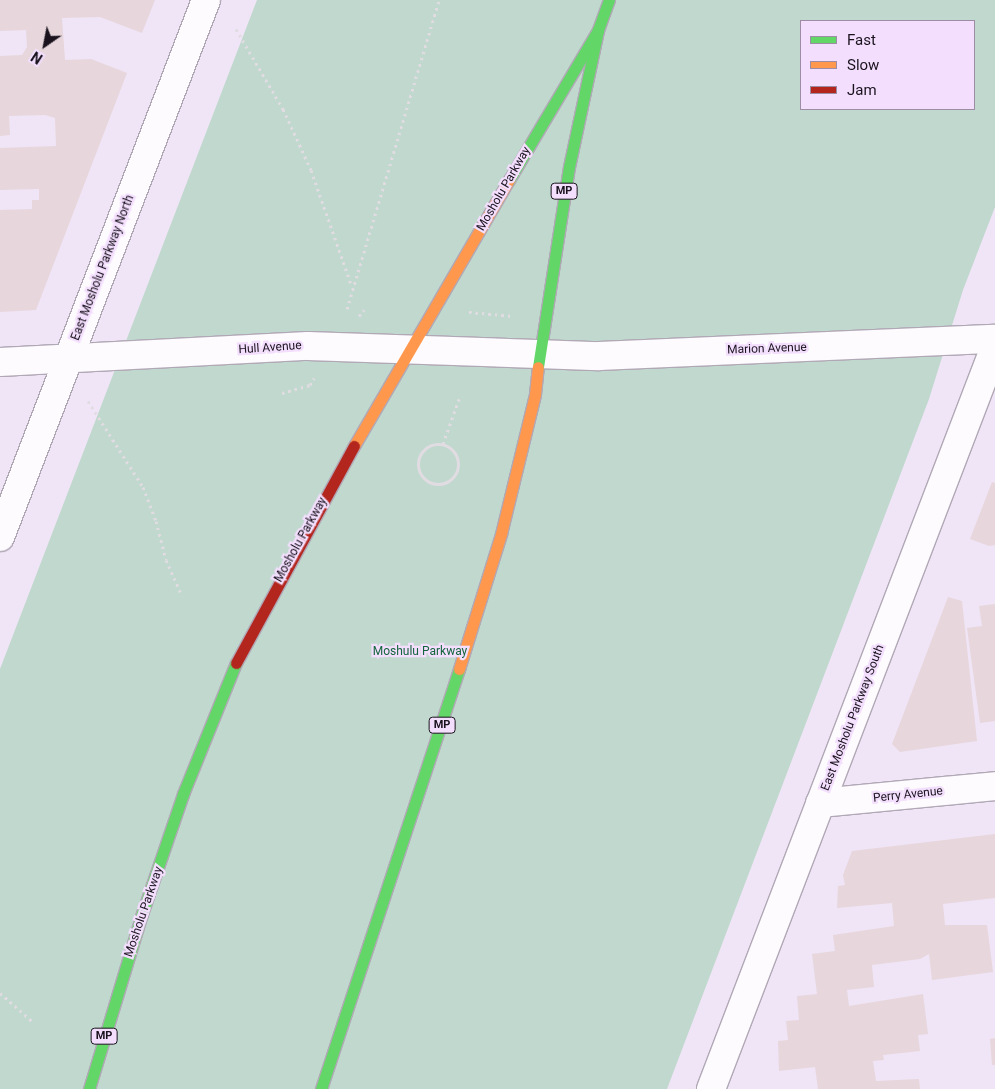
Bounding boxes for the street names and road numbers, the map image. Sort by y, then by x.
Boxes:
street label: Mosholu Parkway [474,144,534,234]
road number: MP [550,182,578,200]
street label: East Mosholu Parkway North [69,193,137,343]
street label: Hull Avenue [238,339,302,357]
street label: Marion Avenue [727,340,807,358]
street label: Mosholu Parkway [272,495,330,585]
street label: East Mosholu Parkway South [818,643,888,793]
road number: MP [428,716,456,734]
street label: Perry Avenue [872,784,944,806]
street label: Mosholu Parkway [122,865,166,959]
road number: MP [90,1028,118,1044]

